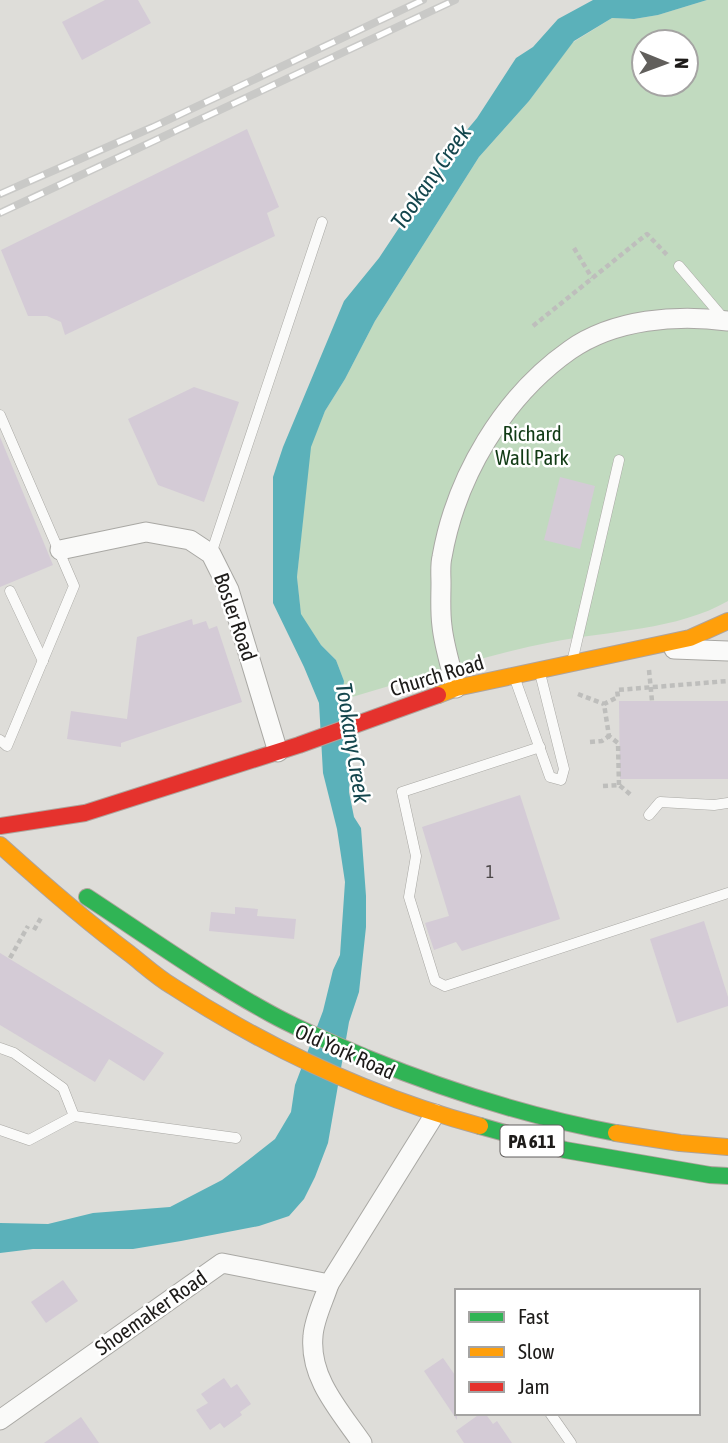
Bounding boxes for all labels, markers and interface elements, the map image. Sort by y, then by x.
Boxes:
north arrow [630,28,700,98]
text: N [671,57,693,69]
water label: Tookany Creek [386,119,477,234]
park label: Richard Wall Park [495,421,569,469]
street label: Bosler Road [210,570,262,664]
street label: Church Road [387,649,487,701]
water label: Tookany Creek [331,681,375,806]
house number: 1 [486,861,494,882]
street label: Old York Road [292,1018,399,1084]
road number: PA 611 [500,1126,564,1156]
street label: Shoemaker Road [90,1265,211,1360]
legend [455,1289,700,1415]
text: Fast [518,1304,549,1328]
text: Slow [518,1339,555,1363]
text: Jam [518,1374,550,1398]

